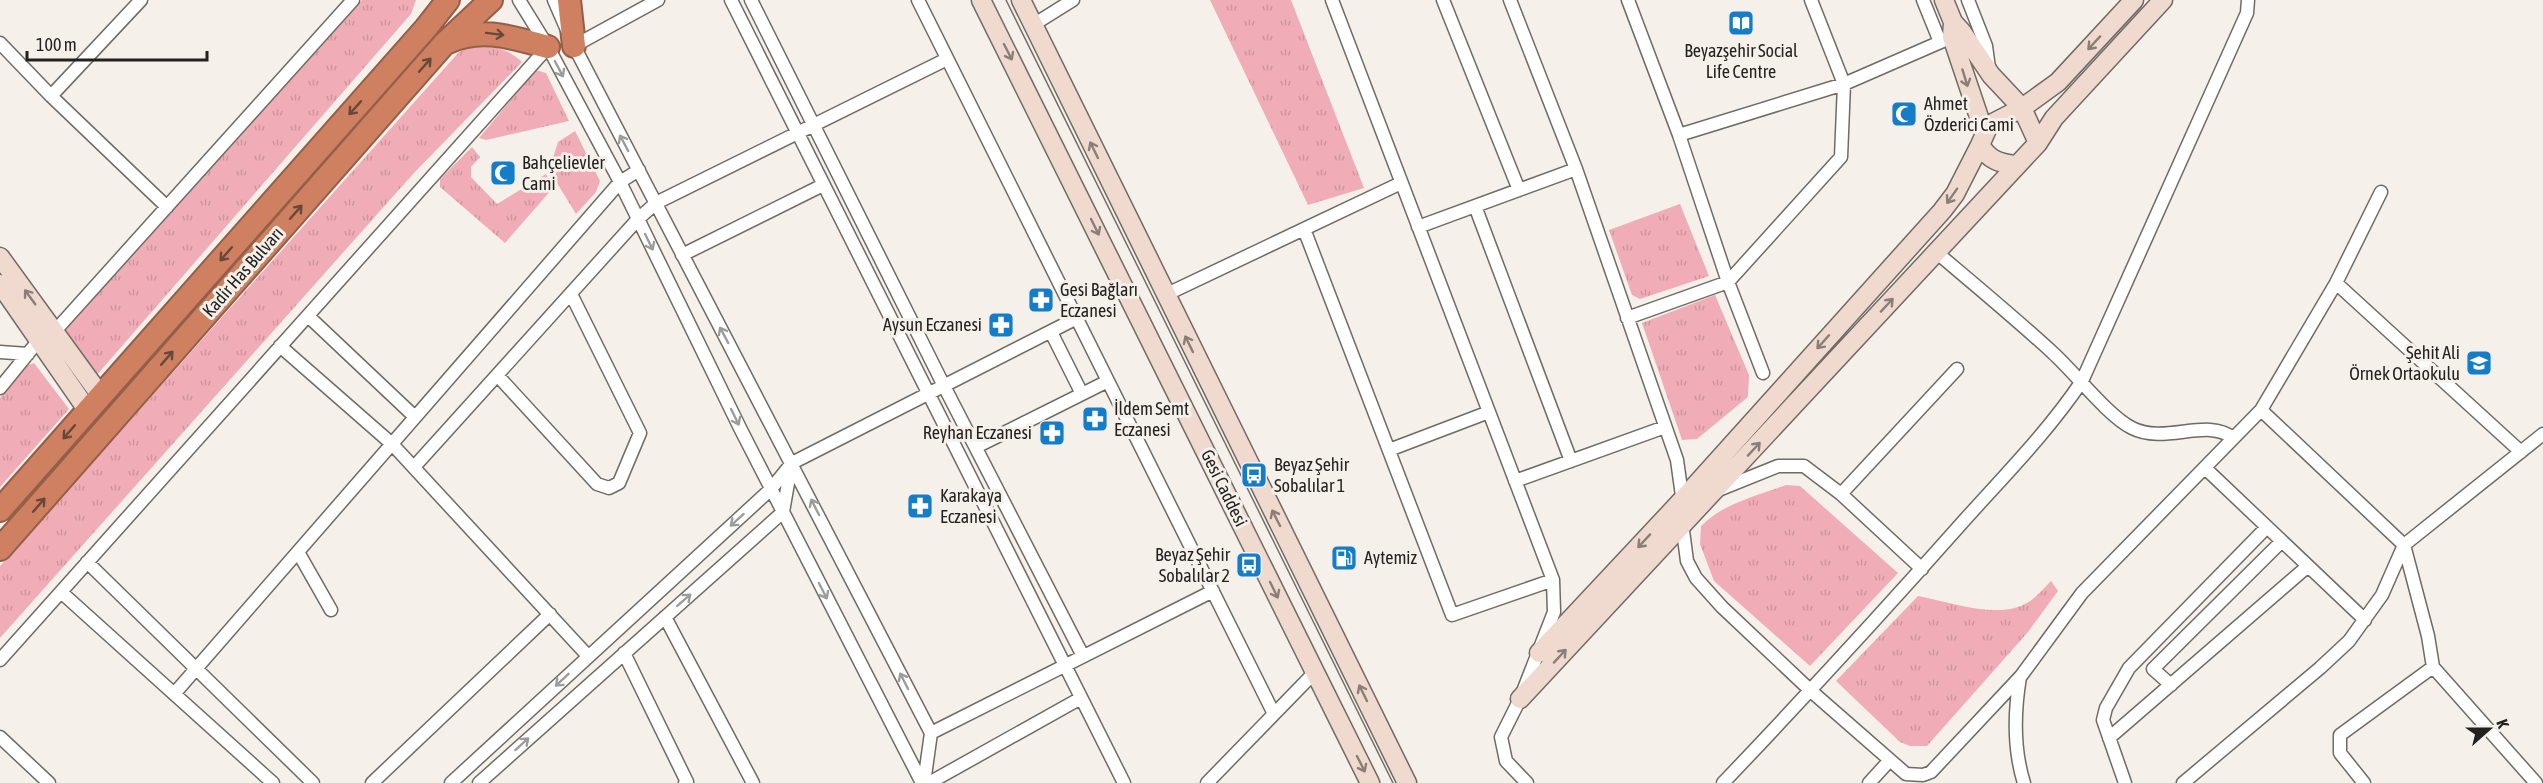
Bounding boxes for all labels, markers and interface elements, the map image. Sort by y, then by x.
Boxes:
library icon: Beyazşehir Social Life Centre [1726,8,1756,38]
scale bar [27,24,207,62]
one-way arrow [485,29,505,40]
text: 100 m [36,34,77,55]
one-way arrow [2087,35,2101,50]
place label: Beyazşehir Social Life Centre [1684,40,1798,82]
one-way arrow [1003,43,1014,61]
one-way arrow [418,58,432,73]
one-way arrow [554,59,565,77]
one-way arrow [1960,68,1971,87]
place label: Ahmet Özderici Cami [1924,93,2014,135]
mosque icon: Ahmet Özderici Cami [1889,99,1919,129]
one-way arrow [348,100,362,115]
one-way arrow [618,135,630,152]
one-way arrow [1088,141,1099,159]
place label: Bahçelievler Cami [522,152,606,194]
mosque icon: Bahçelievler Cami [488,158,518,188]
one-way arrow [1946,188,1958,204]
one-way arrow [289,205,303,220]
one-way arrow [1090,217,1101,235]
street label: Kadir Has Bulvarı [198,223,287,321]
one-way arrow [644,232,656,250]
one-way arrow [219,246,233,261]
place label: Gesi Bağları Eczanesi [1060,279,1138,321]
pharmacy icon: Gesi Bağları Eczanesi [1026,285,1056,315]
one-way arrow [24,290,37,306]
one-way arrow [1879,298,1894,313]
pharmacy icon: Aysun Eczanesi [986,310,1016,340]
place label: Aysun Eczanesi [883,314,982,335]
one-way arrow [718,326,730,344]
one-way arrow [1182,335,1194,353]
one-way arrow [1816,335,1830,350]
place label: Şehit Ali Örnek Ortaokulu [2349,342,2460,384]
school or university icon: Şehit Ali Örnek Ortaokulu [2464,348,2494,378]
one-way arrow [160,351,174,366]
place label: İldem Semt Eczanesi [1114,398,1189,440]
pharmacy icon: İldem Semt Eczanesi [1080,404,1110,434]
one-way arrow [730,407,741,425]
pharmacy icon: Reyhan Eczanesi [1037,418,1067,448]
place label: Reyhan Eczanesi [923,422,1032,443]
one-way arrow [62,424,76,439]
one-way arrow [1747,441,1762,456]
street label: Gesi Caddesi [1197,446,1252,530]
place label: Beyaz Şehir Sobalılar 1 [1274,454,1350,496]
bus stop icon: Beyaz Şehir Sobalılar 1 [1239,460,1269,490]
place label: Karakaya Eczanesi [940,485,1002,527]
pharmacy icon: Karakaya Eczanesi [905,491,935,521]
one-way arrow [31,497,45,513]
one-way arrow [809,499,820,517]
one-way arrow [1270,510,1281,528]
one-way arrow [730,513,745,527]
one-way arrow [1637,533,1651,548]
fuel station icon: Aytemiz [1329,543,1359,573]
place label: Beyaz Şehir Sobalılar 2 [1155,544,1231,586]
place label: Aytemiz [1364,547,1418,568]
bus stop icon: Beyaz Şehir Sobalılar 2 [1234,550,1264,580]
one-way arrow [1269,580,1281,598]
one-way arrow [818,581,829,599]
one-way arrow [676,593,691,607]
one-way arrow [1553,649,1567,664]
one-way arrow [555,673,570,687]
one-way arrow [898,673,910,690]
one-way arrow [1356,684,1368,702]
north arrow [2459,699,2519,759]
text: K [2493,717,2513,731]
one-way arrow [514,737,529,751]
one-way arrow [1356,755,1367,773]

